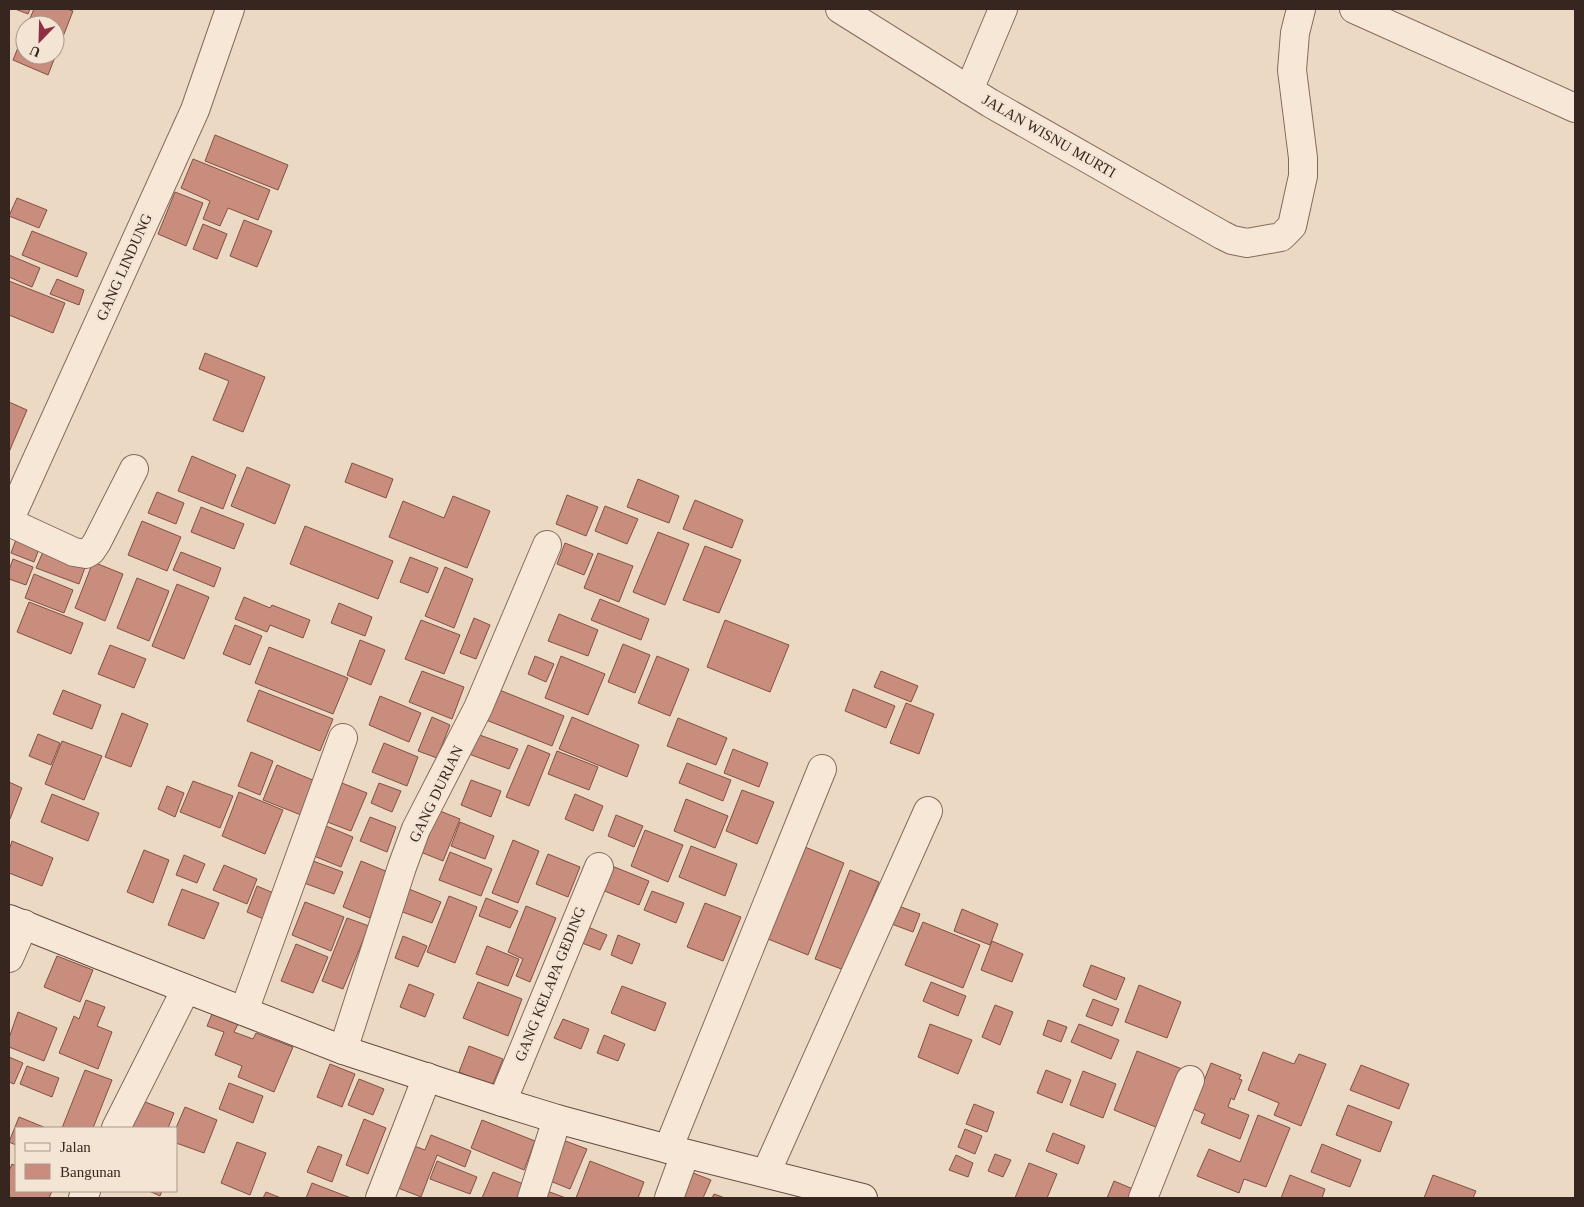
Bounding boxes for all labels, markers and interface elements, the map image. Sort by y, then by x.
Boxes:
north arrow [15,15,65,65]
text: U [28,43,43,60]
street label: JALAN WISNU MURTI [979,91,1119,181]
street label: GANG LINDUNG [93,211,155,323]
street label: GANG DURIAN [406,743,466,845]
street label: GANG KELAPA GEDING [512,904,588,1064]
legend [15,1127,178,1192]
text: Jalan [60,1139,91,1155]
text: Bangunan [60,1164,121,1180]

